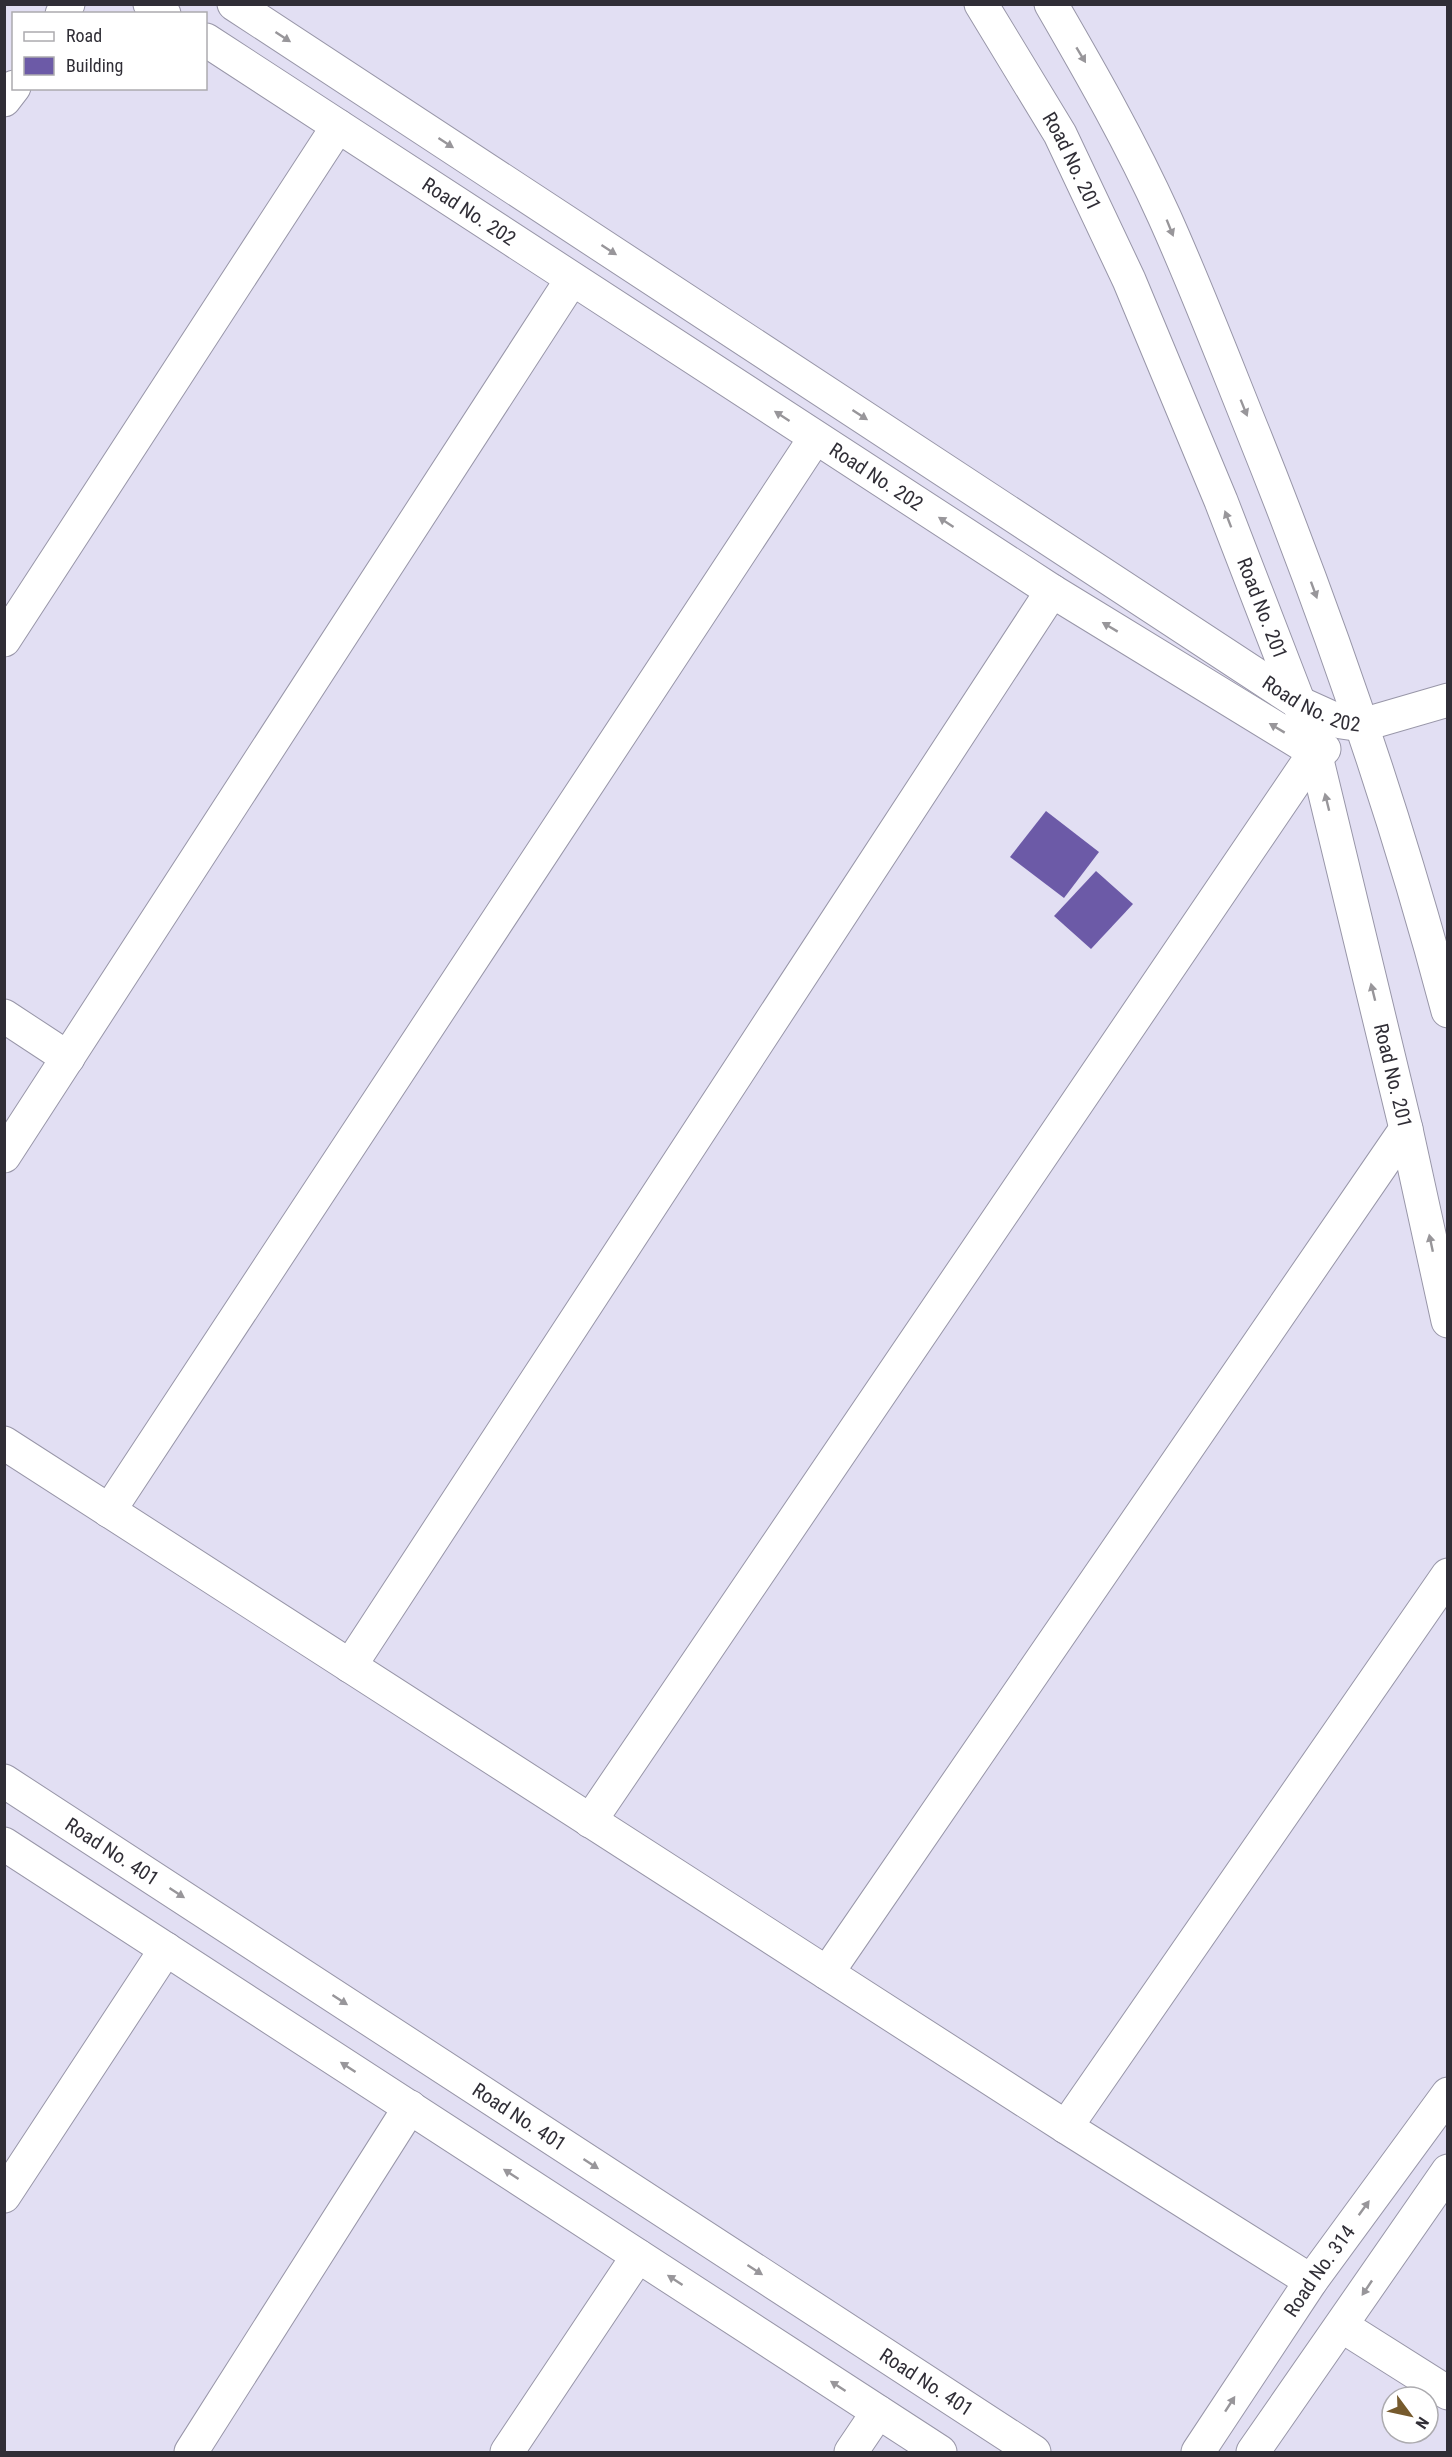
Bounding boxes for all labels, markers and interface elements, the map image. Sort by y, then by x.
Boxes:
legend [12,12,207,90]
text: Road [66,25,102,46]
one-way arrow [275,31,291,42]
one-way arrow [1075,47,1086,63]
text: Building [66,55,123,76]
street label: Road No. 201 [1038,108,1106,214]
one-way arrow [438,138,454,149]
street label: Road No. 202 [418,172,520,251]
one-way arrow [1165,219,1175,237]
one-way arrow [601,245,617,256]
one-way arrow [1239,400,1249,418]
one-way arrow [852,409,868,420]
one-way arrow [774,411,790,422]
street label: Road No. 202 [825,437,928,516]
one-way arrow [1223,510,1232,528]
one-way arrow [937,517,954,528]
street label: Road No. 201 [1232,554,1293,662]
one-way arrow [1310,581,1320,599]
one-way arrow [1101,622,1118,632]
street label: Road No. 202 [1258,670,1362,737]
one-way arrow [1269,723,1285,734]
one-way arrow [1322,793,1332,811]
one-way arrow [1368,982,1377,1001]
street label: Road No. 201 [1369,1021,1417,1130]
one-way arrow [1426,1233,1435,1252]
street label: Road No. 401 [61,1812,163,1891]
one-way arrow [168,1888,185,1899]
one-way arrow [332,1994,348,2005]
one-way arrow [340,2062,356,2073]
street label: Road No. 401 [468,2078,571,2156]
one-way arrow [583,2158,599,2169]
one-way arrow [503,2168,519,2179]
one-way arrow [1358,2201,1370,2217]
street label: Road No. 314 [1279,2220,1360,2321]
one-way arrow [746,2264,762,2276]
one-way arrow [667,2274,683,2286]
one-way arrow [1361,2280,1373,2296]
street label: Road No. 401 [875,2343,978,2421]
one-way arrow [830,2381,846,2392]
north arrow [1380,2385,1440,2445]
one-way arrow [1224,2396,1236,2412]
text: N [1412,2414,1433,2432]

